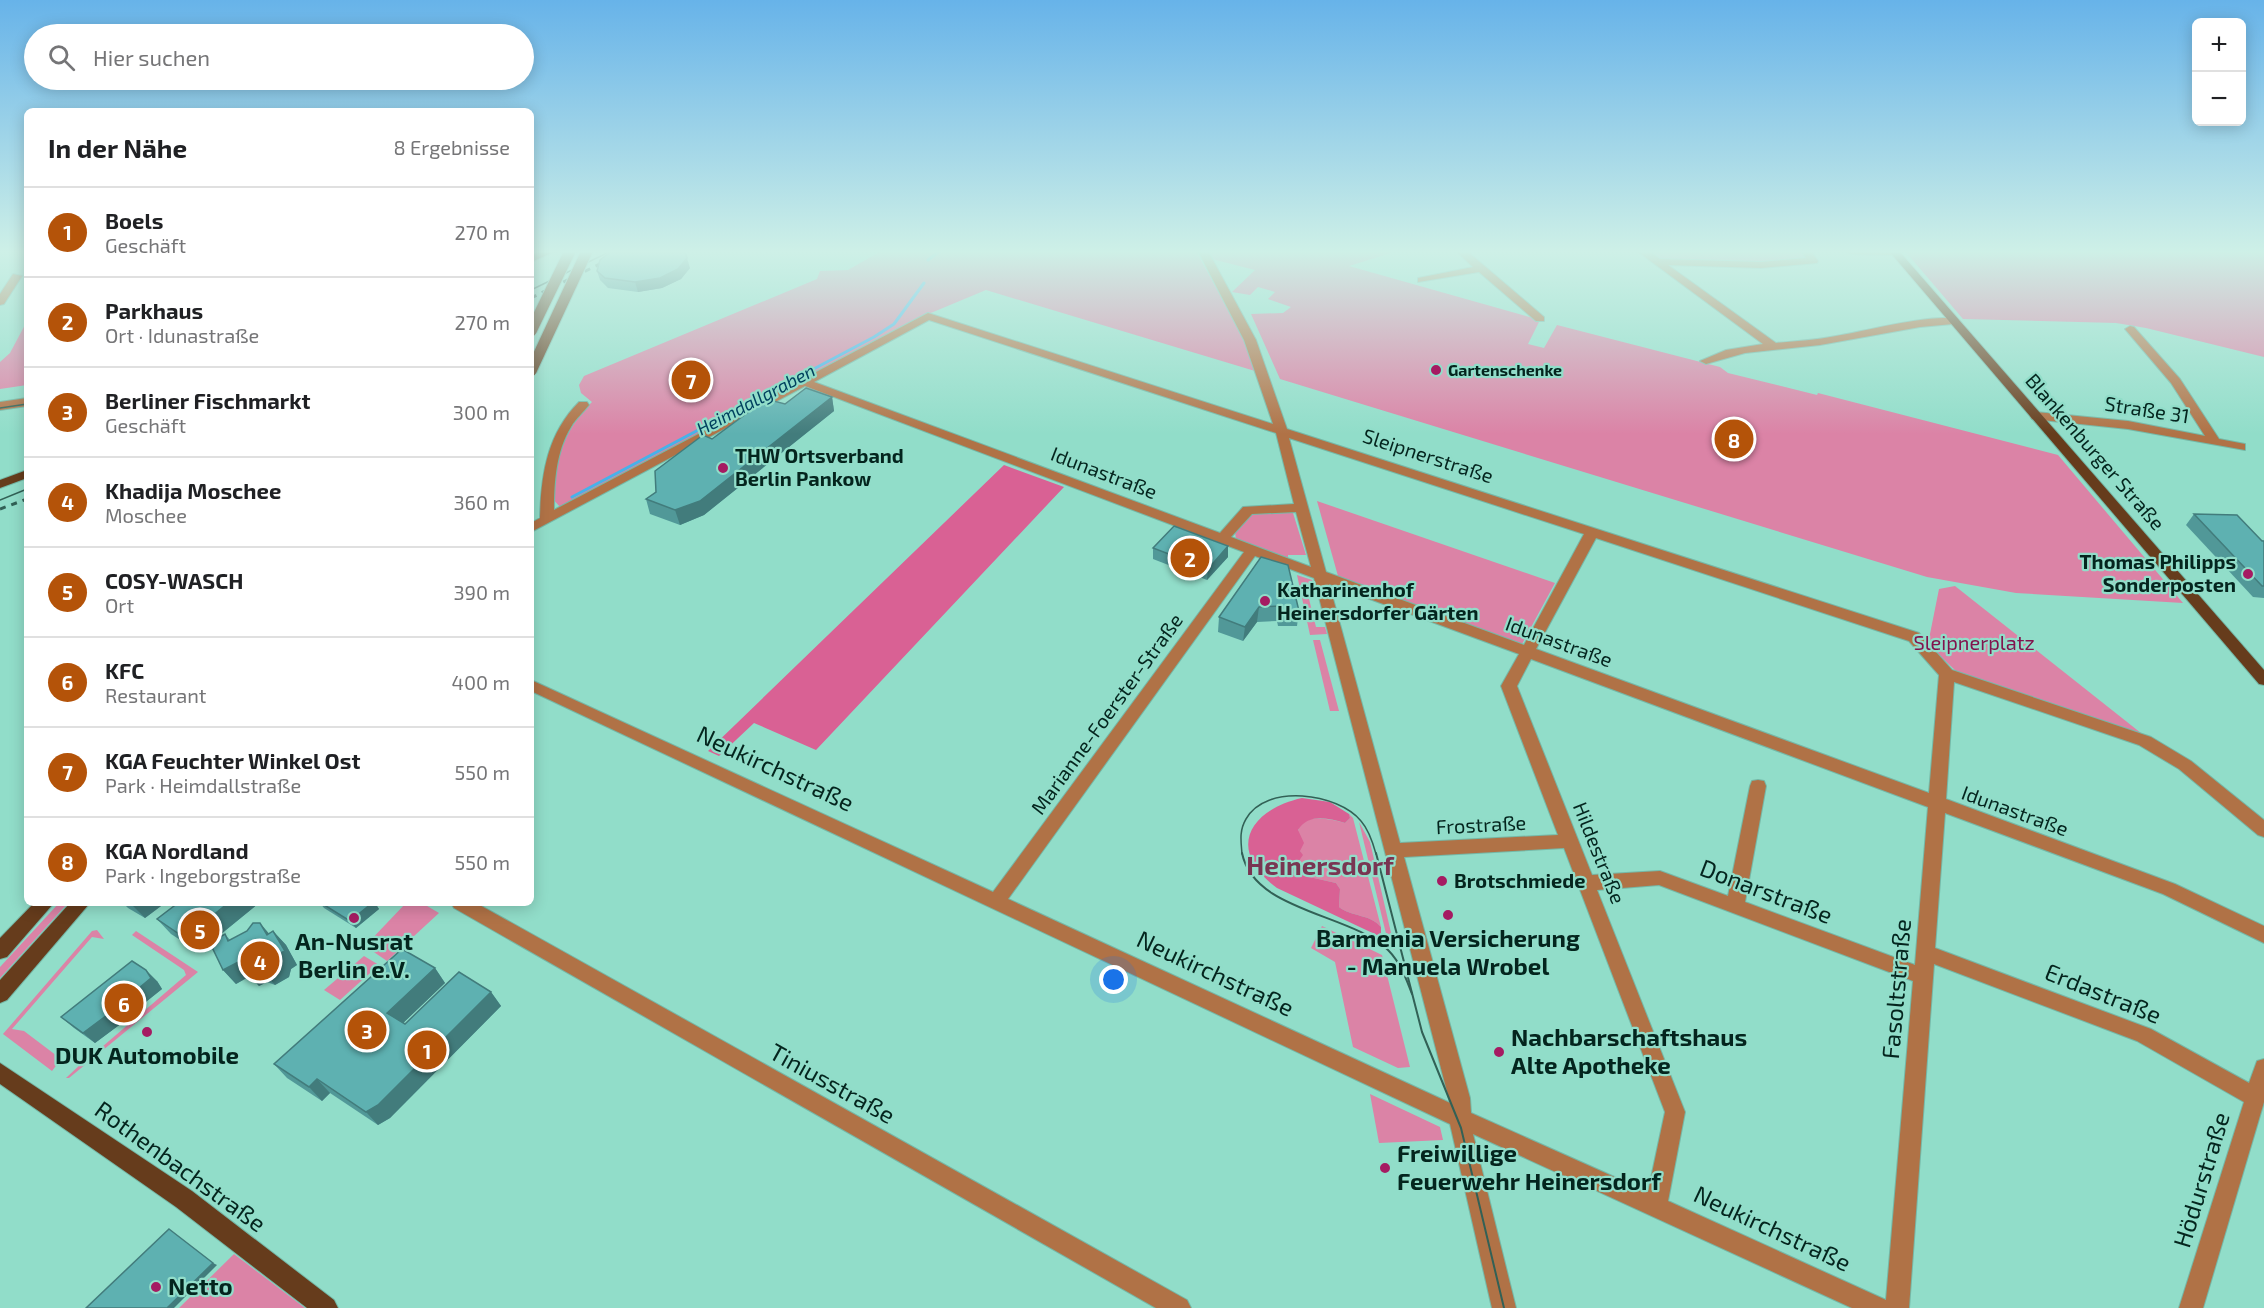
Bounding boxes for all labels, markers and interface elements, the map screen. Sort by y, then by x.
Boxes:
map controls [2192,18,2246,126]
button: + [2192,18,2246,72]
search box [24,24,534,90]
icon: search [45,41,78,74]
text: Hier suchen [93,44,210,70]
button: − [2192,72,2246,126]
text: In der Nähe [48,132,187,163]
text: 8 Ergebnisse [393,135,510,159]
text: Boels [105,207,163,233]
text: 1 [63,220,72,244]
text: 270 m [454,220,510,244]
text: Geschäft [105,233,186,257]
text: Parkhaus [105,297,203,323]
text: 2 [62,310,73,334]
text: 270 m [454,310,510,334]
text: Ort · Idunastraße [105,323,259,347]
pin: 7 [672,358,710,403]
water label: Heimdallgraben [693,359,819,440]
place label: Gartenschenke [1448,360,1562,379]
marker: Gartenschenke [1429,363,1443,377]
street label: Blankenburger Straße [2021,368,2170,535]
text: Berliner Fischmarkt [105,387,311,413]
street label: Straße 31 [2103,390,2191,428]
text: 3 [62,400,73,424]
text: 300 m [453,400,510,424]
text: Geschäft [105,413,186,437]
pin: 8 [1714,416,1754,462]
street label: Sleipnerstraße [1360,423,1497,487]
street label: Idunastraße [1048,441,1161,503]
place label: THW Ortsverband Berlin Pankow [735,443,904,490]
marker: THW Ortsverband Berlin Pankow [716,461,730,475]
text: Khadija Moschee [105,477,281,503]
text: 4 [61,490,74,514]
text: 360 m [453,490,510,514]
text: Moschee [105,503,187,527]
pin: 2 [1170,536,1210,580]
place label: Thomas Philipps Sonderposten [2080,549,2236,596]
text: COSY-WASCH [105,567,243,593]
marker: Thomas Philipps Sonderposten [2241,567,2255,581]
place label: Katharinenhof Heinersdorfer Gärten [1277,577,1478,624]
text: 5 [62,580,73,604]
text: 390 m [453,580,510,604]
text: Ort [105,593,134,617]
marker: Katharinenhof Heinersdorfer Gärten [1258,594,1272,608]
street label: Marianne-Foerster-Straße [1025,608,1187,818]
street label: Idunastraße [1503,611,1616,671]
park label: Sleipnerplatz [1913,630,2035,654]
text: KFC [105,657,144,683]
text: 6 [62,670,73,694]
text: 400 m [452,670,510,694]
text: Restaurant [105,683,206,707]
street label: Neukirchstraße [693,719,859,817]
text: KGA Feuchter Winkel Ost [105,747,360,773]
text: 7 [62,760,73,784]
text: 550 m [455,760,510,784]
text: Park · Heimdallstraße [105,773,301,797]
street label: Idunastraße [1959,780,2072,840]
street label: Hildestraße [1569,798,1631,907]
street label: Frostraße [1435,810,1527,838]
text: KGA Nordland [105,837,249,863]
district label: Heinersdorf [1246,849,1395,880]
text: 8 [61,850,74,874]
text: 550 m [455,850,510,874]
street label: Donarstraße [1696,852,1837,929]
text: Park · Ingeborgstraße [105,863,301,887]
place label: Brotschmiede [1454,868,1586,892]
marker: Brotschmiede [1435,874,1449,888]
pin: 5 [180,908,220,952]
marker: Barmenia Versicherung - Manuela Wrobel [1441,908,1455,922]
marker: An-Nusrat Berlin e.V. [347,911,361,925]
street label: Fasoltstraße [1875,918,1916,1060]
place label: Barmenia Versicherung - Manuela Wrobel [1316,923,1580,980]
street label: Neukirchstraße [1133,924,1299,1022]
place label: An-Nusrat Berlin e.V. [295,926,413,983]
pin: 4 [240,938,280,984]
street label: Erdastraße [2041,956,2166,1029]
your location [1099,965,1128,994]
pin: 6 [104,980,144,1026]
pin: 3 [348,1008,386,1052]
place label: Nachbarschaftshaus Alte Apotheke [1511,1022,1747,1079]
marker: DUK Automobile [140,1025,154,1039]
pin: 1 [408,1028,446,1072]
street label: Tiniusstraße [765,1036,900,1129]
place label: DUK Automobile [55,1040,239,1069]
marker: Nachbarschaftshaus Alte Apotheke [1492,1045,1506,1059]
street label: Rothenbachstraße [90,1094,272,1237]
street label: Hödurstraße [2166,1108,2235,1251]
place label: Freiwillige Feuerwehr Heinersdorf [1397,1138,1662,1195]
marker: Freiwillige Feuerwehr Heinersdorf [1378,1161,1392,1175]
street label: Neukirchstraße [1690,1179,1856,1277]
place label: Netto [168,1271,233,1300]
marker: Netto [149,1280,163,1294]

